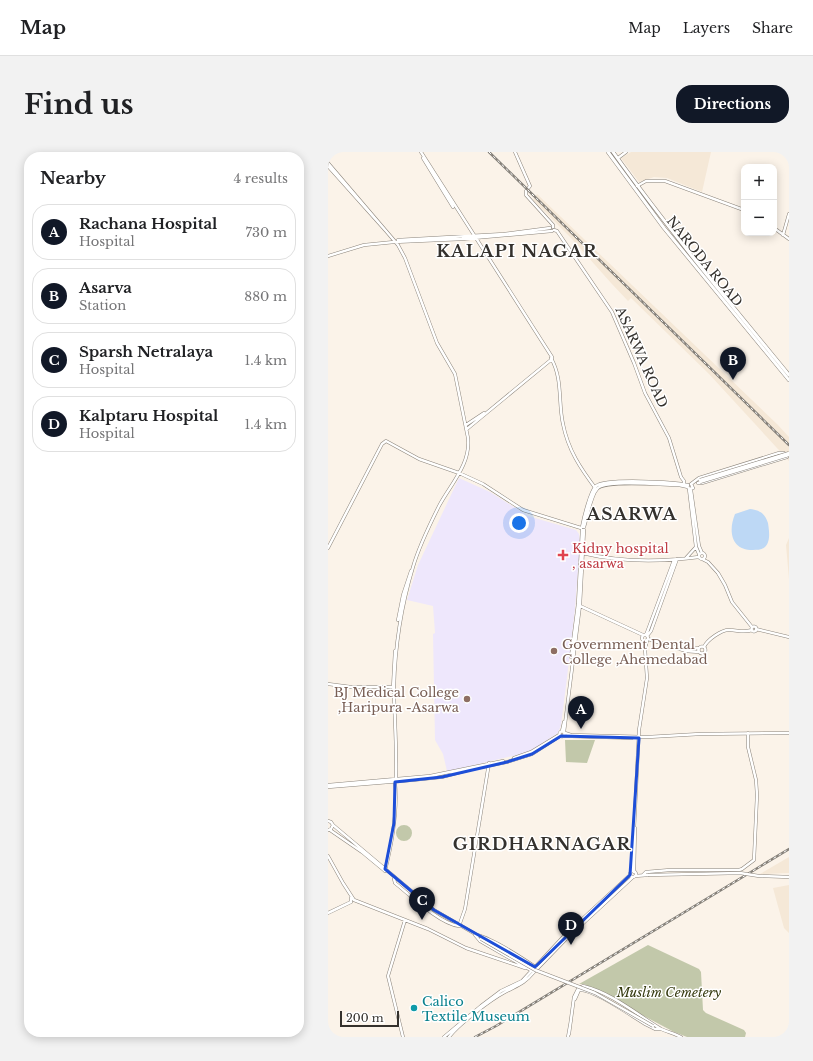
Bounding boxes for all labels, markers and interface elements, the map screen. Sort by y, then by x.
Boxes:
text: Map [20,16,66,39]
text: Map [628,19,661,37]
text: Layers [683,19,730,37]
text: Share [752,19,793,37]
button: Directions [676,85,789,123]
text: Find us [24,87,134,122]
map controls [741,164,777,236]
button: + [741,164,777,200]
text: Nearby [40,168,106,189]
text: 4 results [234,170,288,187]
button: − [741,200,777,236]
street label: NARODA ROAD [663,213,746,310]
text: Rachana Hospital [79,214,217,233]
text: A [49,224,59,241]
text: 730 m [246,224,287,241]
text: Hospital [79,233,135,250]
district label: KALAPI NAGAR [436,241,598,262]
text: Asarva [79,278,132,297]
text: B [49,288,59,305]
text: 880 m [244,288,287,305]
text: Station [79,297,126,314]
street label: ASARWA ROAD [611,303,671,410]
text: Sparsh Netralaya [79,342,213,361]
pin: B [720,347,746,380]
text: C [49,352,59,369]
text: 1.4 km [244,352,287,369]
text: Hospital [79,361,135,378]
text: Kalptaru Hospital [79,406,218,425]
text: D [48,416,60,433]
text: 1.4 km [244,416,287,433]
text: Hospital [79,425,135,442]
district label: ASARWA [586,504,678,525]
your location [509,513,529,533]
place label: Kidny hospital , asarwa [572,540,669,572]
marker: Kidny hospital , asarwa [557,549,569,561]
place label: Government Dental College ,Ahemedabad [562,636,708,668]
marker: Government Dental College ,Ahemedabad [549,646,559,656]
place label: BJ Medical College ,Haripura -Asarwa [334,684,460,716]
marker: BJ Medical College ,Haripura -Asarwa [462,694,472,704]
pin: A [568,696,594,729]
district label: GIRDHARNAGAR [453,834,631,855]
pin: C [409,887,435,920]
pin: D [558,912,584,945]
park label: Muslim Cemetery [616,984,722,1001]
place label: Calico Textile Museum [422,993,530,1025]
marker: Calico Textile Museum [409,1003,419,1013]
scale bar [340,1009,399,1028]
text: 200 m [346,1011,383,1025]

